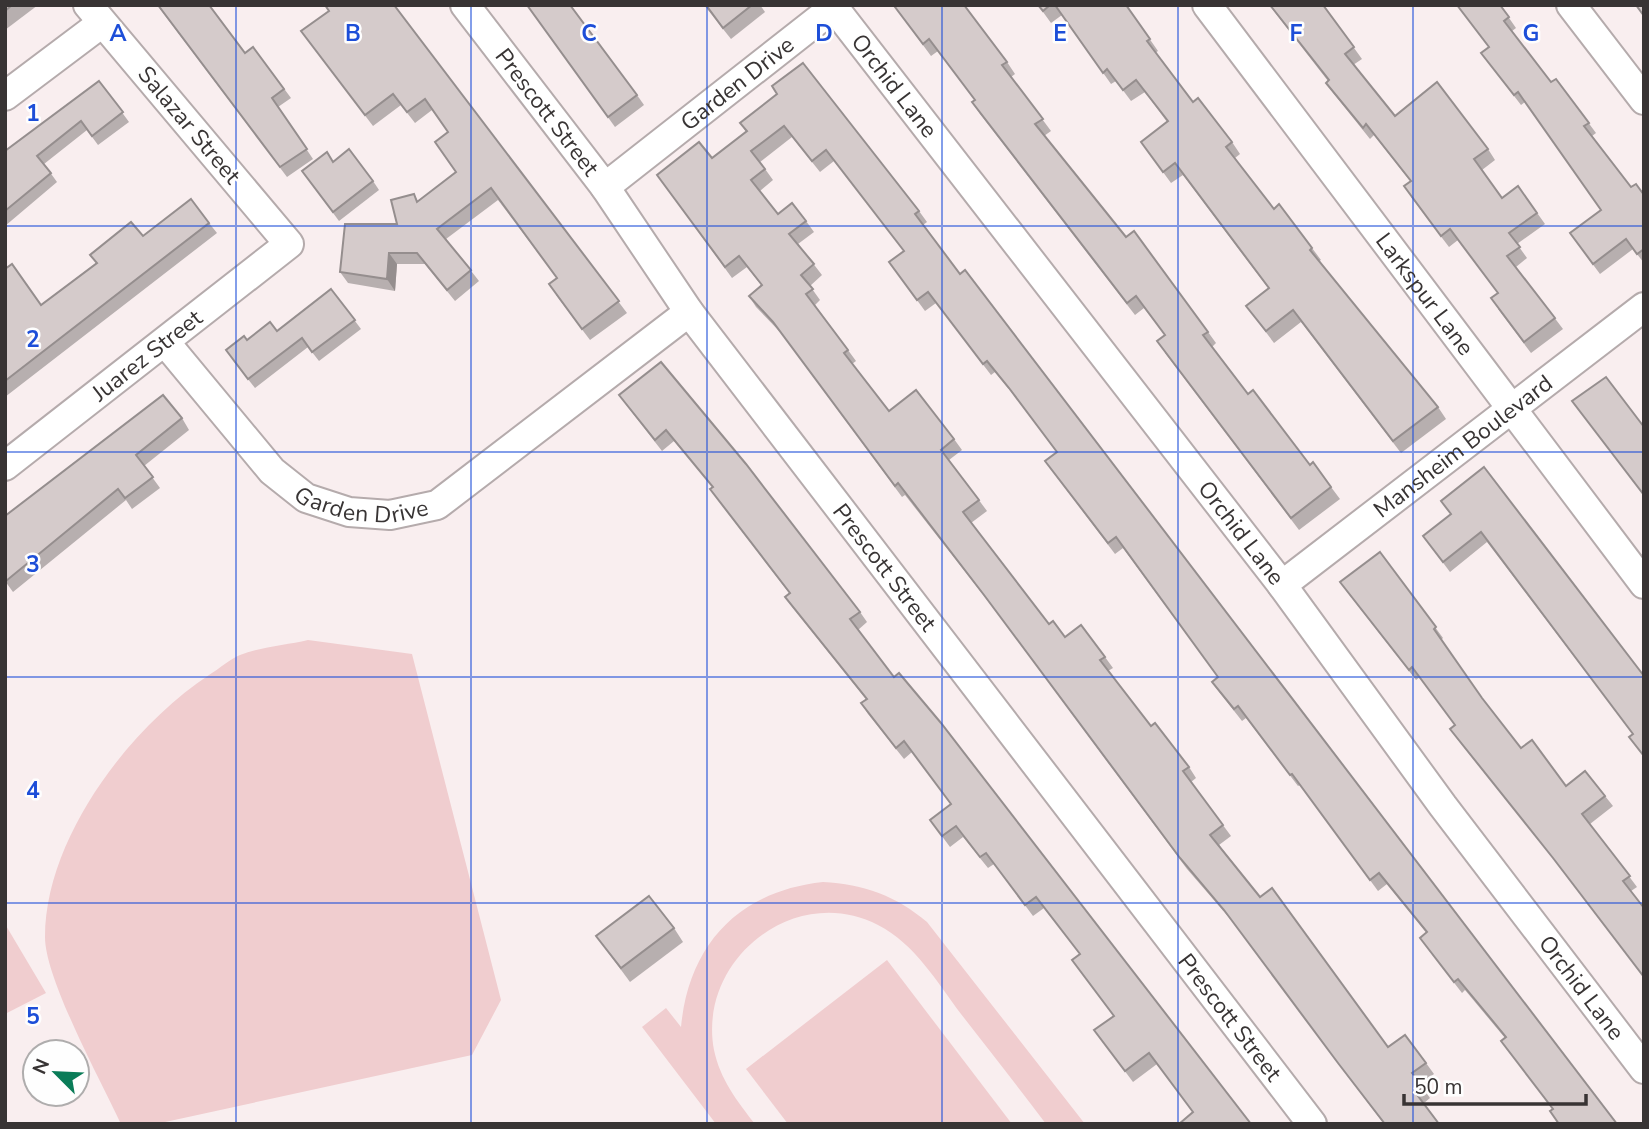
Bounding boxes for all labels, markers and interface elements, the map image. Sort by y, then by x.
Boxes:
text: A [109,18,127,49]
text: B [345,18,361,49]
text: C [581,18,597,49]
text: D [815,18,833,49]
text: E [1053,18,1067,49]
text: F [1290,18,1303,49]
text: G [1523,18,1539,49]
street label: Orchid Lane [844,27,945,144]
street label: Garden Drive [674,29,800,138]
street label: Prescott Street [488,42,607,183]
street label: Salazar Street [131,60,248,191]
text: 1 [26,98,40,129]
street label: Larkspur Lane [1369,226,1481,361]
street label: Juarez Street [84,302,209,409]
text: 2 [26,324,40,355]
street label: Mansheim Boulevard [1367,368,1559,525]
street label: Orchid Lane [1191,474,1292,591]
street label: Garden Drive [288,479,431,531]
street label: Prescott Street [826,497,944,638]
text: 3 [26,549,40,580]
text: 4 [26,775,40,806]
street label: Orchid Lane [1532,929,1632,1046]
street label: Prescott Street [1171,947,1290,1088]
text: 5 [26,1001,40,1032]
north arrow [21,1038,91,1108]
text: N [27,1055,56,1078]
scale bar [1404,1062,1586,1106]
text: 50 m [1414,1073,1463,1101]

